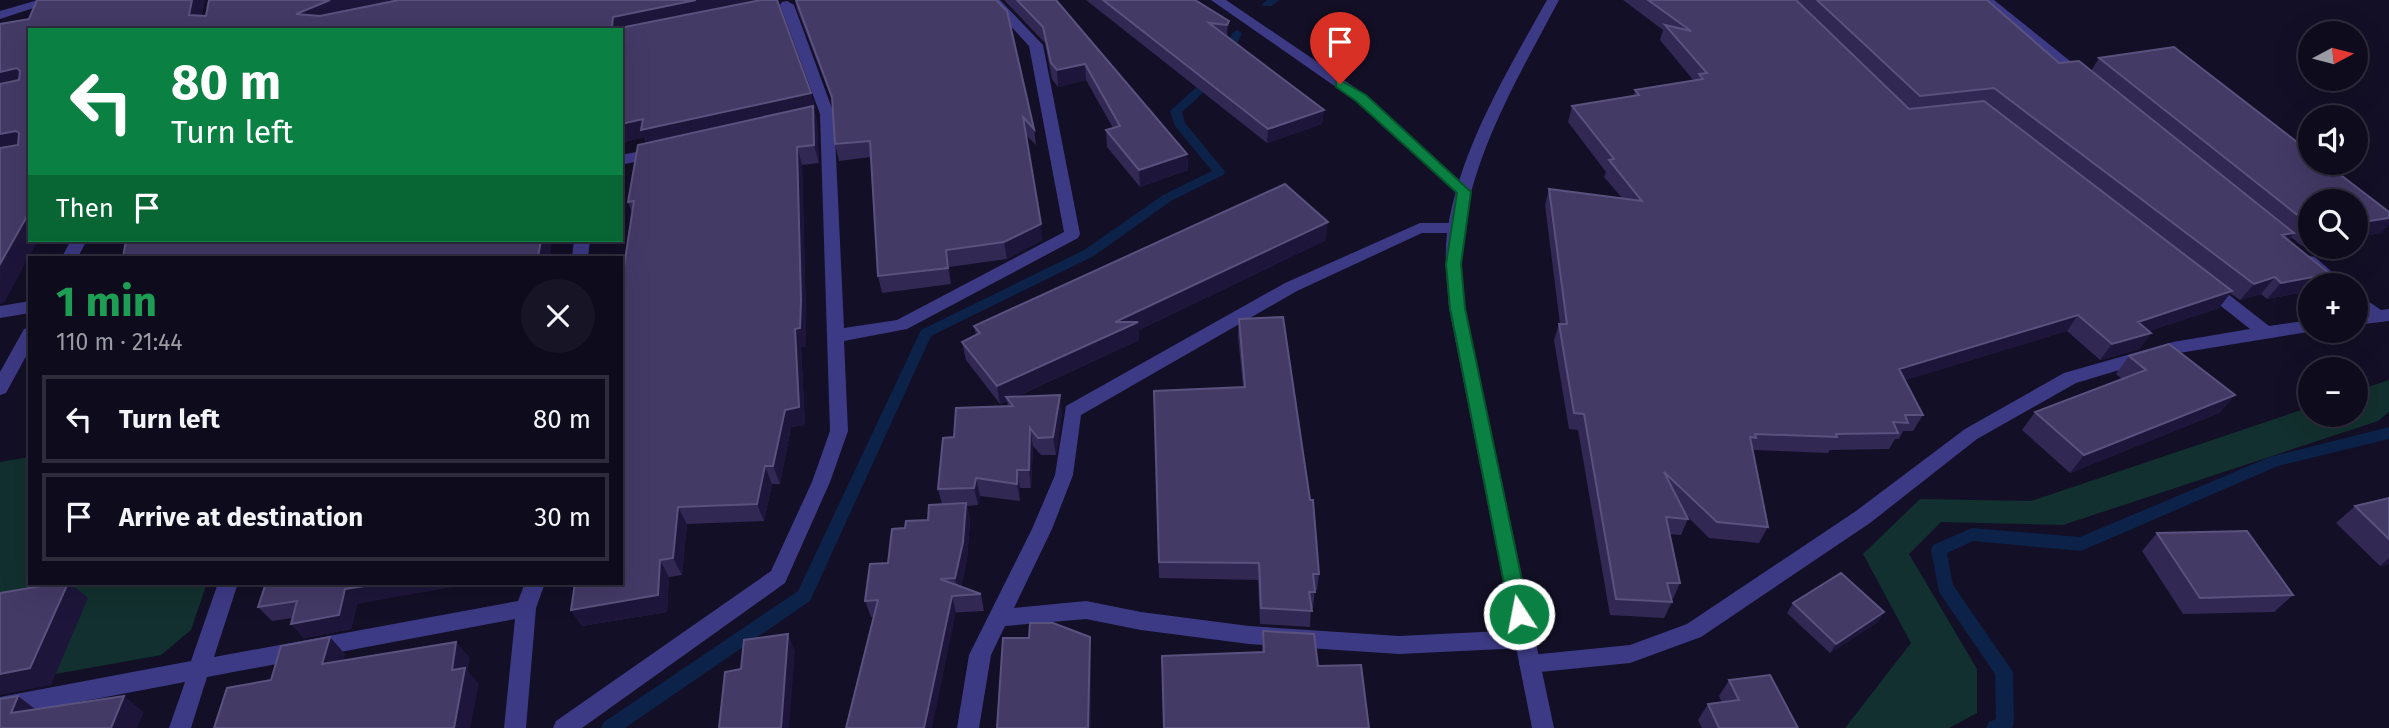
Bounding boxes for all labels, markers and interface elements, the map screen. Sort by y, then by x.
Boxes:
pin [1310,12.0,1370,84]
north arrow [2298,21,2368,91]
map controls [2298,21,2368,427]
icon: arrive [1321,23,1359,61]
text: 80 m [171,53,281,112]
icon: left [56,56,147,147]
button: sound [2298,105,2368,175]
text: Turn left [171,113,293,151]
icon: arrive [128,189,166,227]
button: search [2298,189,2368,259]
text: Then [56,193,114,224]
button: + [2298,273,2368,343]
text: 1 min [56,277,157,327]
button: close [521,279,595,353]
text: 110 m · 21:44 [56,328,183,356]
button: − [2298,357,2368,427]
icon: left [60,400,98,438]
text: Turn left [119,404,220,435]
text: 80 m [533,404,591,435]
icon: arrive [60,498,98,536]
text: Arrive at destination [119,502,363,533]
text: 30 m [534,502,591,533]
position arrow [1482,577,1556,651]

